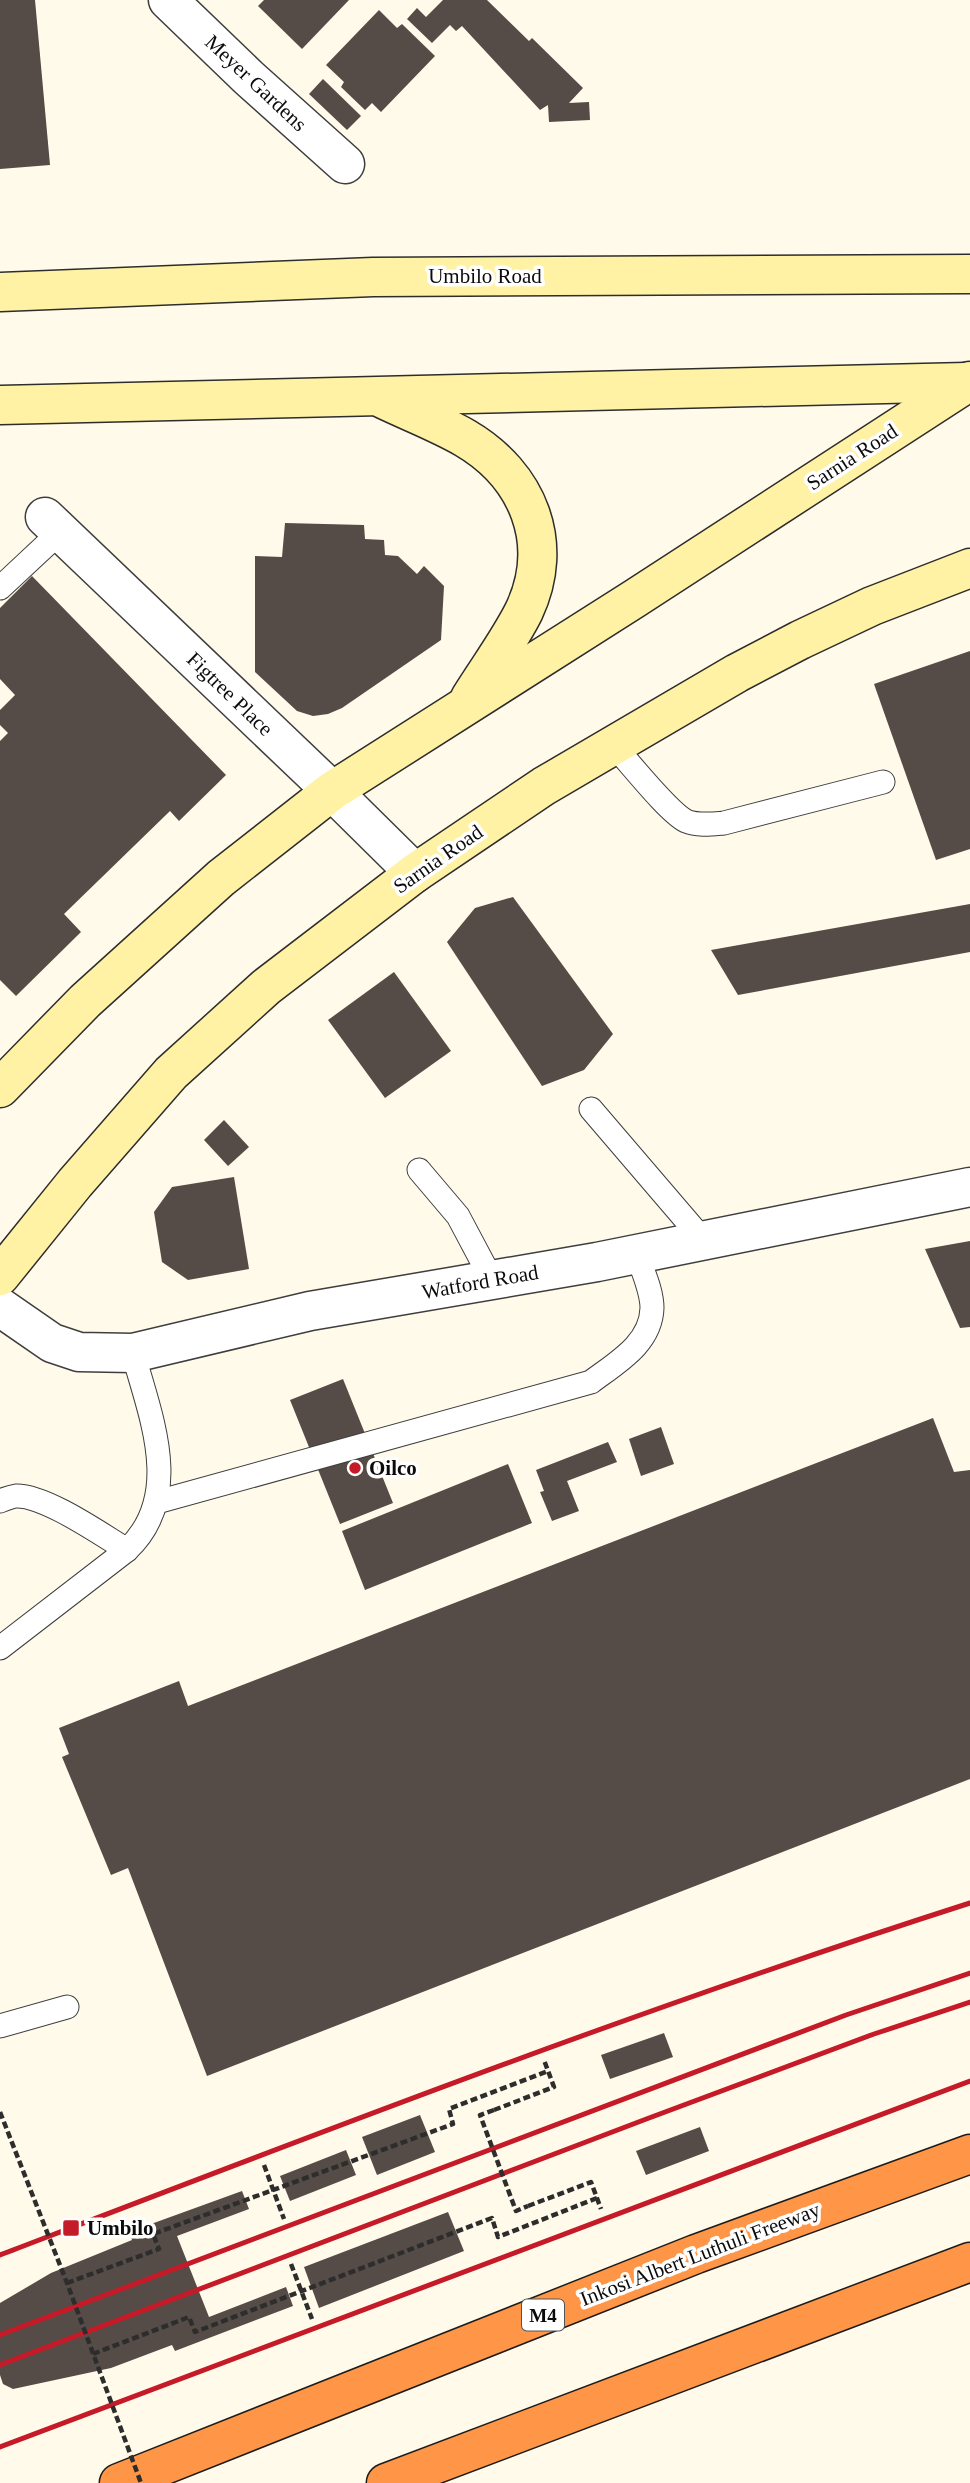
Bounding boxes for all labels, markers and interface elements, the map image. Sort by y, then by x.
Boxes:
street label: Meyer Gardens [200,30,312,136]
street label: Umbilo Road [428,264,542,288]
street label: Sarnia Road [802,419,902,495]
street label: Figtree Place [182,647,278,741]
street label: Sarnia Road [389,819,488,898]
street label: Watford Road [420,1260,541,1304]
place label: Oilco [369,1456,417,1480]
marker: Oilco [347,1460,363,1476]
street label: Inkosi Albert Luthuli Freeway [577,2197,824,2311]
place label: Umbilo [87,2216,154,2240]
marker: Umbilo [61,2218,81,2238]
road number: M4 [522,2300,564,2330]

